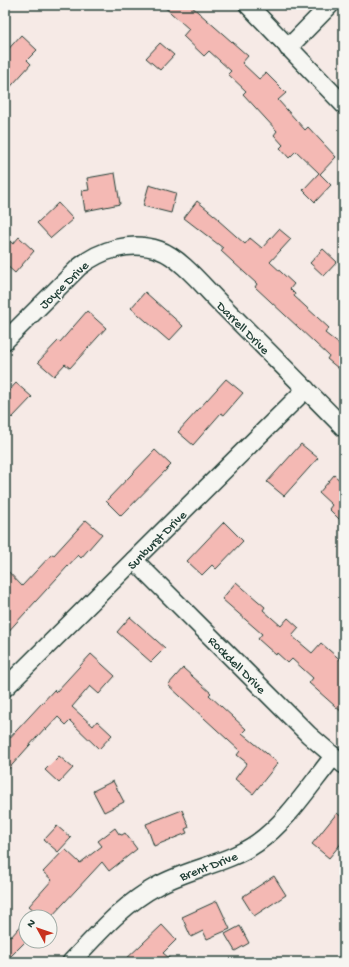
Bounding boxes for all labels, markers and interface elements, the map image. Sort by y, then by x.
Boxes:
street label: Joyce Drive [37,258,93,313]
street label: Darrell Drive [212,298,272,359]
street label: Sunburst Drive [125,508,191,573]
street label: Rockdell Drive [204,634,268,698]
street label: Brent Drive [177,849,240,886]
north arrow [18,909,58,949]
text: N [25,917,39,930]

